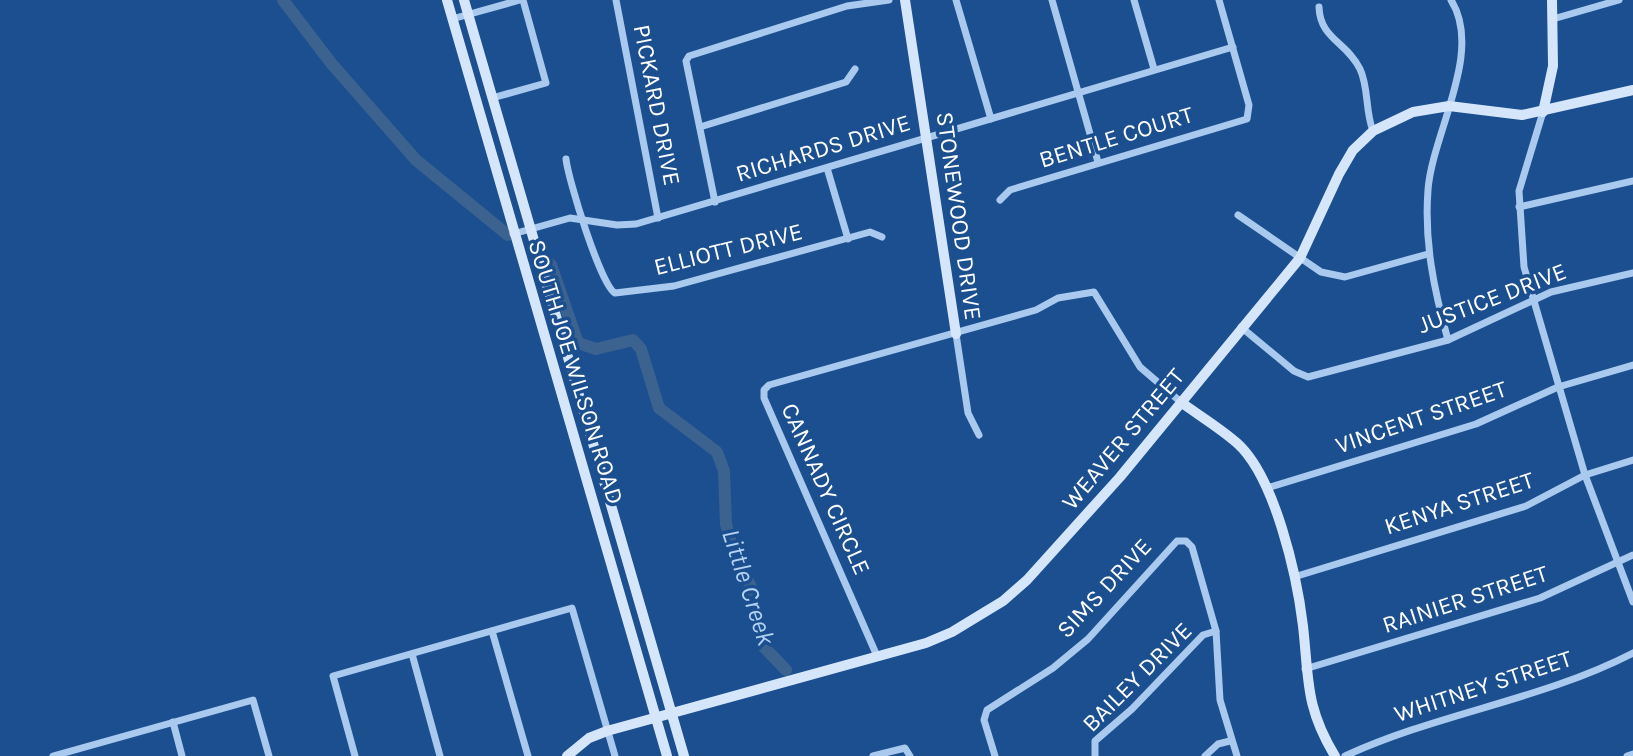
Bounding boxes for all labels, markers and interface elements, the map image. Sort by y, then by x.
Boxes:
street label: PICKARD DRIVE [628,22,686,188]
street label: BENTLE COURT [1035,100,1197,174]
street label: RICHARDS DRIVE [732,108,914,188]
street label: STONEWOOD DRIVE [931,110,987,322]
street label: ELLIOTT DRIVE [651,217,805,281]
street label: SOUTH JOE WILSON ROAD [522,236,630,508]
street label: JUSTICE DRIVE [1414,257,1570,339]
street label: WEAVER STREET [1056,363,1190,515]
street label: VINCENT STREET [1332,375,1510,459]
street label: CANNADY CIRCLE [776,399,876,579]
street label: KENYA STREET [1381,466,1537,540]
water label: Little Creek [715,525,782,650]
street label: SIMS DRIVE [1051,532,1157,644]
street label: RAINIER STREET [1379,559,1551,639]
street label: BAILEY DRIVE [1076,616,1198,738]
street label: WHITNEY STREET [1391,644,1575,728]

